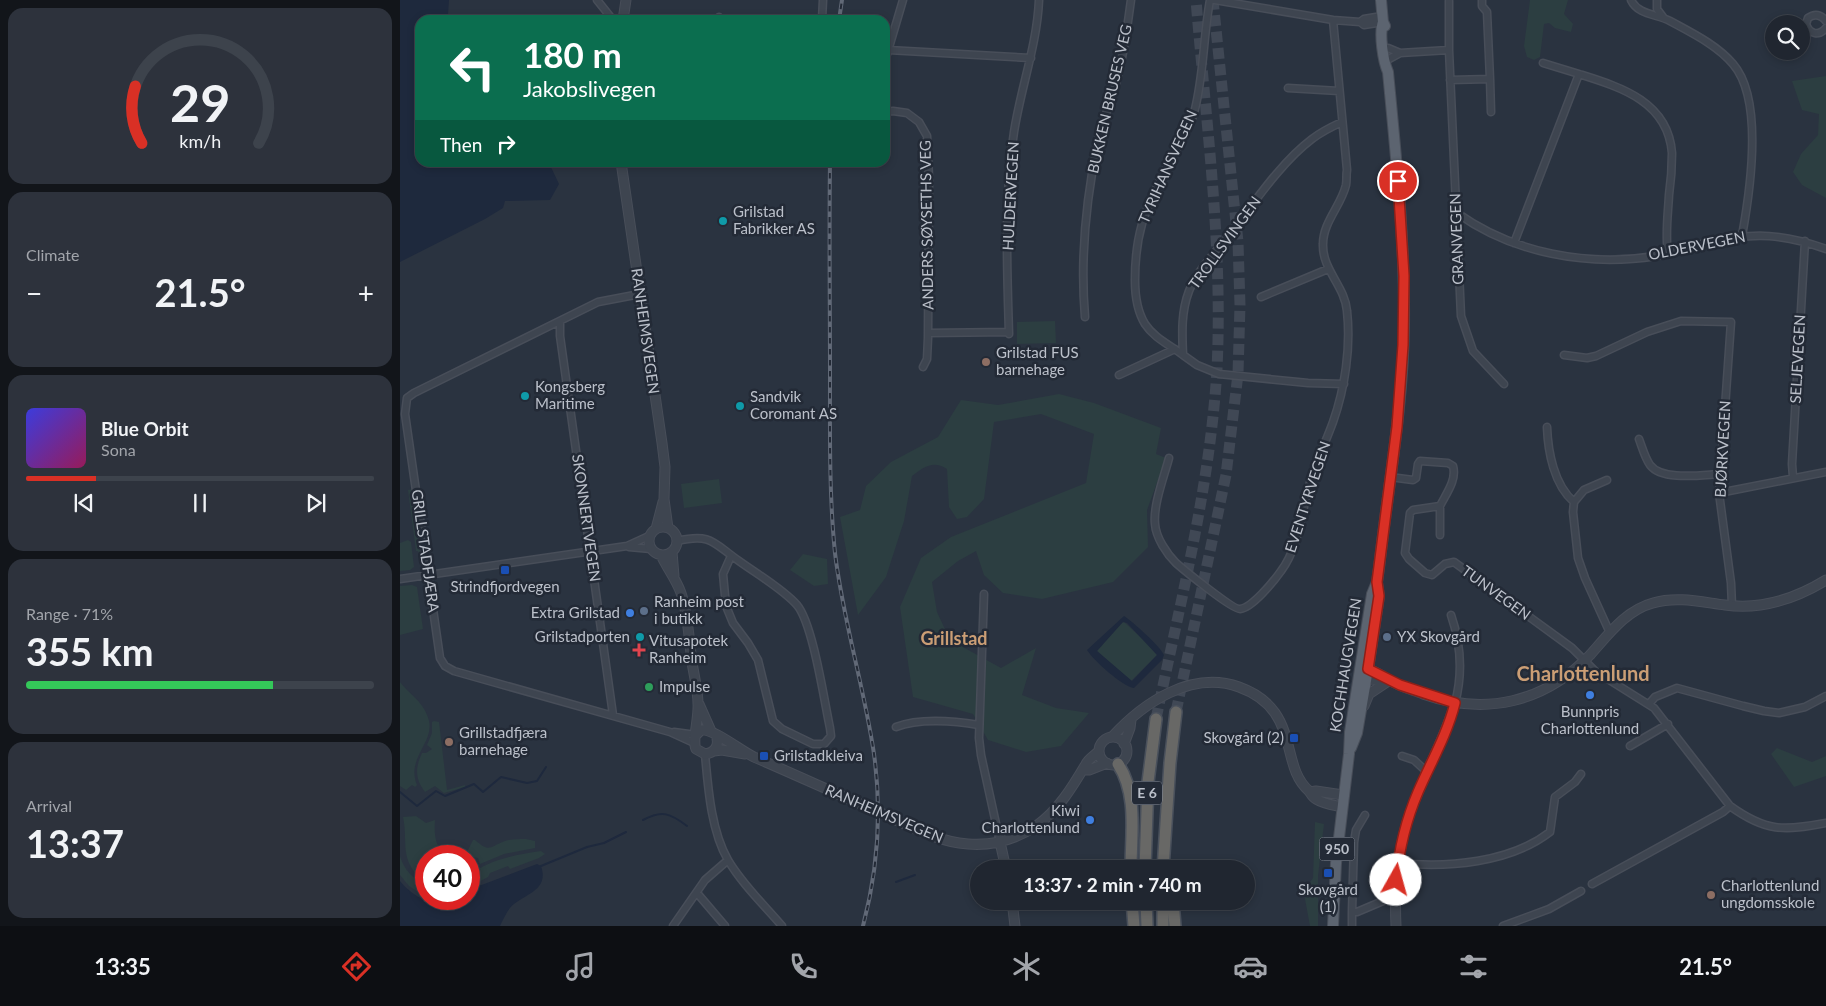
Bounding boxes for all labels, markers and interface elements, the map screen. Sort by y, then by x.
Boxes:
map controls [1765,15,1810,60]
button: search [1765,15,1810,60]
street label: BUKKEN BRUSES VEG [1083,22,1135,175]
text: 180 m [523,33,622,75]
icon: left [440,35,505,100]
text: 29 [170,71,230,133]
text: Jakobslivegen [523,75,656,102]
street label: TYRIHANSVEGEN [1134,107,1200,226]
text: km/h [179,130,221,152]
icon: right [492,130,520,158]
text: Then [440,133,482,156]
street label: ANDERS SØYSETHS VEG [916,140,936,310]
street label: HULDERVEGEN [998,141,1022,251]
pin [1377,160,1419,202]
icon: arrive [1384,167,1412,195]
street label: TROLLSVINGEN [1184,192,1264,292]
street label: GRANVEGEN [1445,193,1467,285]
place label: Grilstad Fabrikker AS [733,202,815,237]
marker: Grilstad Fabrikker AS [717,215,729,227]
street label: OLDERVEGEN [1647,227,1747,263]
text: Climate [26,245,79,264]
street label: RANHEIMSVEGEN [628,267,664,395]
text: 21.5° [155,269,245,315]
text: − [26,276,42,310]
text: + [358,276,374,310]
street label: SELJEVEGEN [1786,314,1808,404]
place label: Grilstad FUS barnehage [996,343,1079,378]
marker: Grilstad FUS barnehage [980,356,992,368]
place label: Kongsberg Maritime [535,377,605,412]
place label: Sandvik Coromant AS [750,387,837,422]
marker: Kongsberg Maritime [519,390,531,402]
marker: Sandvik Coromant AS [734,400,746,412]
street label: BJØRKVEGEN [1710,400,1734,498]
text: Blue Orbit [101,417,189,440]
street label: EVENTYRVEGEN [1281,439,1334,555]
text: Sona [101,440,136,459]
street label: SKONNERTVEGEN [569,453,605,583]
street label: GRILLSTADFJÆRA [408,488,444,614]
icon: previous [70,489,98,517]
icon: pause [186,489,214,517]
icon: next [302,489,330,517]
street label: TUNVEGEN [1459,561,1535,623]
marker: Strindfjordvegen [499,564,511,576]
place label: Strindfjordvegen [450,577,560,595]
place label: Ranheim post i butikk [654,592,745,627]
street label: KOCHHAUGVEGEN [1326,596,1365,733]
place label: Extra Grilstad [531,603,620,621]
text: Range · 71% [26,604,113,623]
marker: Ranheim post i butikk [638,605,650,617]
marker: Extra Grilstad [624,607,636,619]
place label: Grilstadporten [535,627,630,645]
district label: Grillstad [920,627,988,649]
place label: YX Skovgård [1397,627,1480,645]
text: 355 km [26,628,154,674]
marker: Grilstadporten [634,631,646,643]
place label: Vitusapotek Ranheim [649,631,728,666]
marker: YX Skovgård [1381,631,1393,643]
marker: Vitusapotek Ranheim [633,644,645,656]
district label: Charlottenlund [1516,661,1650,685]
place label: Impulse [659,677,710,695]
marker: Impulse [643,681,655,693]
marker: Bunnpris Charlottenlund [1584,689,1596,701]
place label: Bunnpris Charlottenlund [1541,702,1639,737]
place label: Grillstadfjæra barnehage [459,723,547,758]
place label: Skovgård (2) [1204,728,1284,746]
marker: Skovgård (2) [1288,732,1300,744]
marker: Grillstadfjæra barnehage [443,736,455,748]
place label: Grilstadkleiva [774,746,863,764]
marker: Grilstadkleiva [758,750,770,762]
street label: RANHEIMSVEGEN [822,780,946,846]
road number: E 6 [1132,781,1162,804]
text: Arrival [26,796,72,815]
place label: Kiwi Charlottenlund [982,801,1080,836]
marker: Kiwi Charlottenlund [1084,814,1096,826]
text: 13:37 [26,820,124,866]
road number: 950 [1320,838,1354,861]
speed limit sign: 40 [415,845,480,910]
position arrow [1369,853,1421,905]
marker: Skovgård (1) [1322,867,1334,879]
text: 13:37 · 2 min · 740 m [1023,873,1202,896]
place label: Charlottenlund ungdomsskole [1721,876,1819,911]
place label: Skovgård (1) [1298,880,1358,915]
marker: Charlottenlund ungdomsskole [1705,889,1717,901]
icon: directions [339,949,374,984]
icon: music [563,949,598,984]
icon: phone [786,949,821,984]
icon: climate [1009,949,1044,984]
icon: car [1233,949,1268,984]
icon: filters [1456,949,1491,984]
text: 13:35 [94,953,151,980]
text: 21.5° [1679,953,1732,980]

